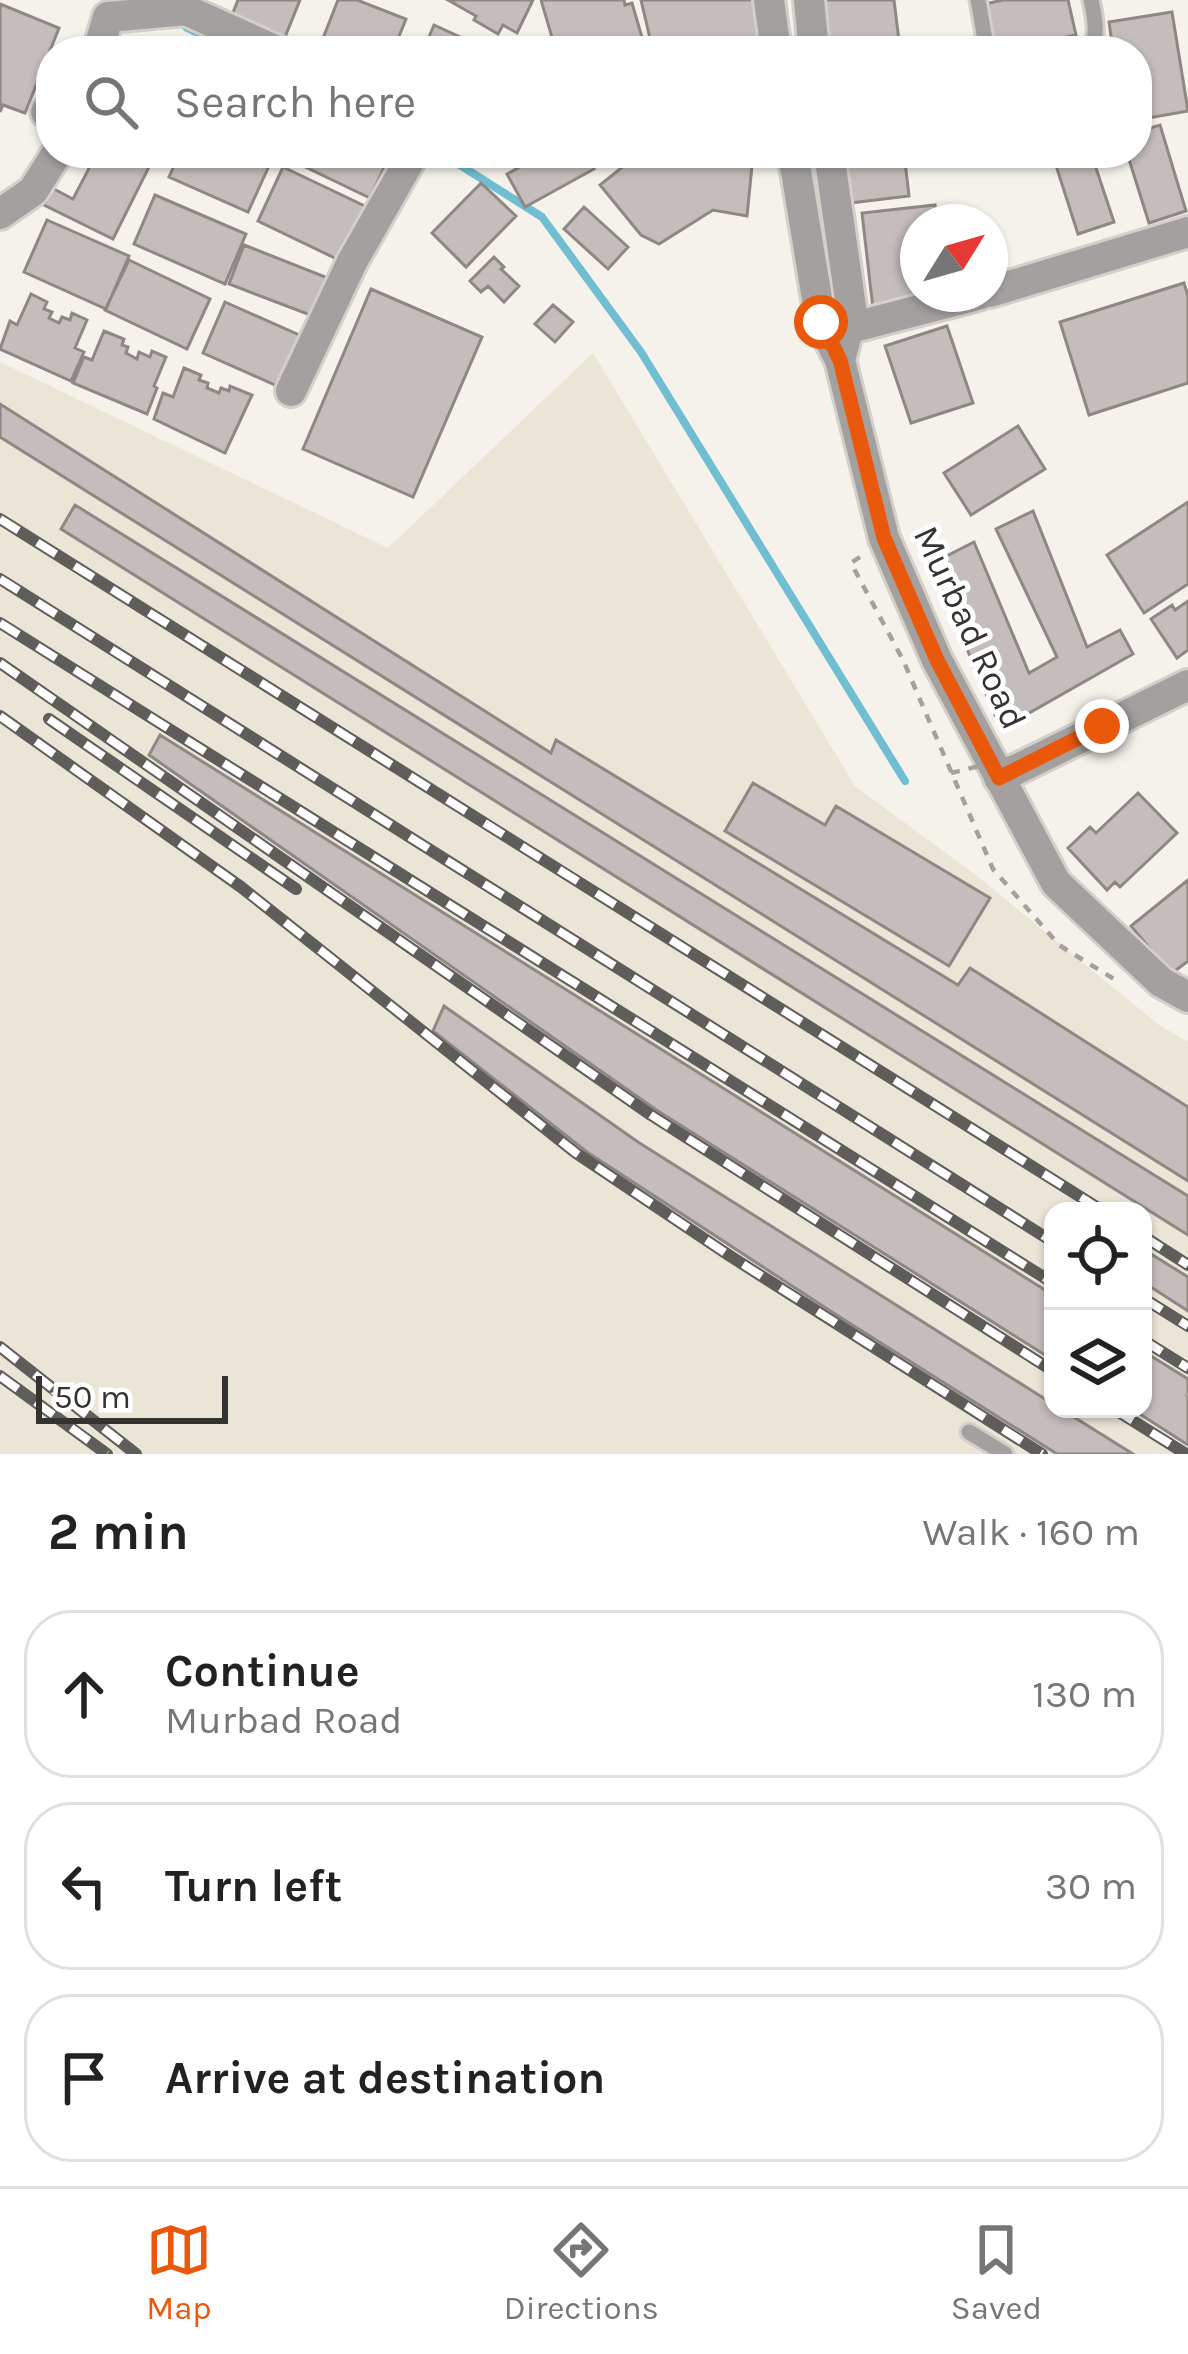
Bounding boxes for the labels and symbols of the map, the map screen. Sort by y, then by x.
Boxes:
north arrow [900,204,1008,312]
route start [794,295,848,349]
street label: Murbad Road [905,519,1035,736]
route end [1075,699,1129,753]
scale bar [36,1370,228,1423]

